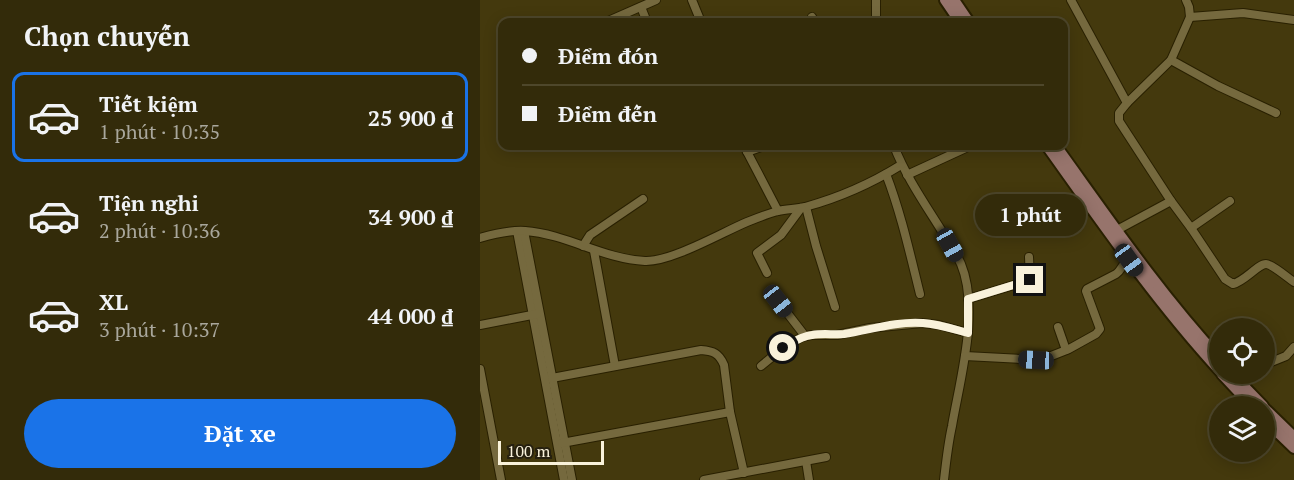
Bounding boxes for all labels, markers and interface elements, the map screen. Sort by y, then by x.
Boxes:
text: Chọn chuyến [24,18,190,54]
text: Điểm đón [558,41,658,70]
text: Tiết kiệm [99,89,198,118]
icon: car [27,90,81,144]
text: Điểm đến [558,99,657,128]
text: 25 900 ₫ [368,103,453,132]
text: 1 phút · 10:35 [99,118,220,145]
text: Tiện nghi [99,188,199,217]
icon: car [27,189,81,243]
callout: 1 phút [974,193,1086,235]
text: 1 phút [999,201,1062,228]
text: 34 900 ₫ [368,202,453,231]
text: 2 phút · 10:36 [99,217,220,244]
car [933,225,967,265]
car [1111,240,1147,280]
route end [1016,266,1043,293]
car [760,281,796,321]
text: XL [99,287,128,316]
icon: car [27,288,81,342]
text: 44 000 ₫ [368,301,453,330]
text: 3 phút · 10:37 [99,316,220,343]
map controls [1209,318,1275,462]
button: locate [1209,318,1275,384]
route start [769,334,796,361]
car [1018,350,1054,370]
button: layers [1209,396,1275,462]
button: Đặt xe [24,399,456,468]
scale bar [498,438,604,466]
text: 100 m [507,440,550,462]

